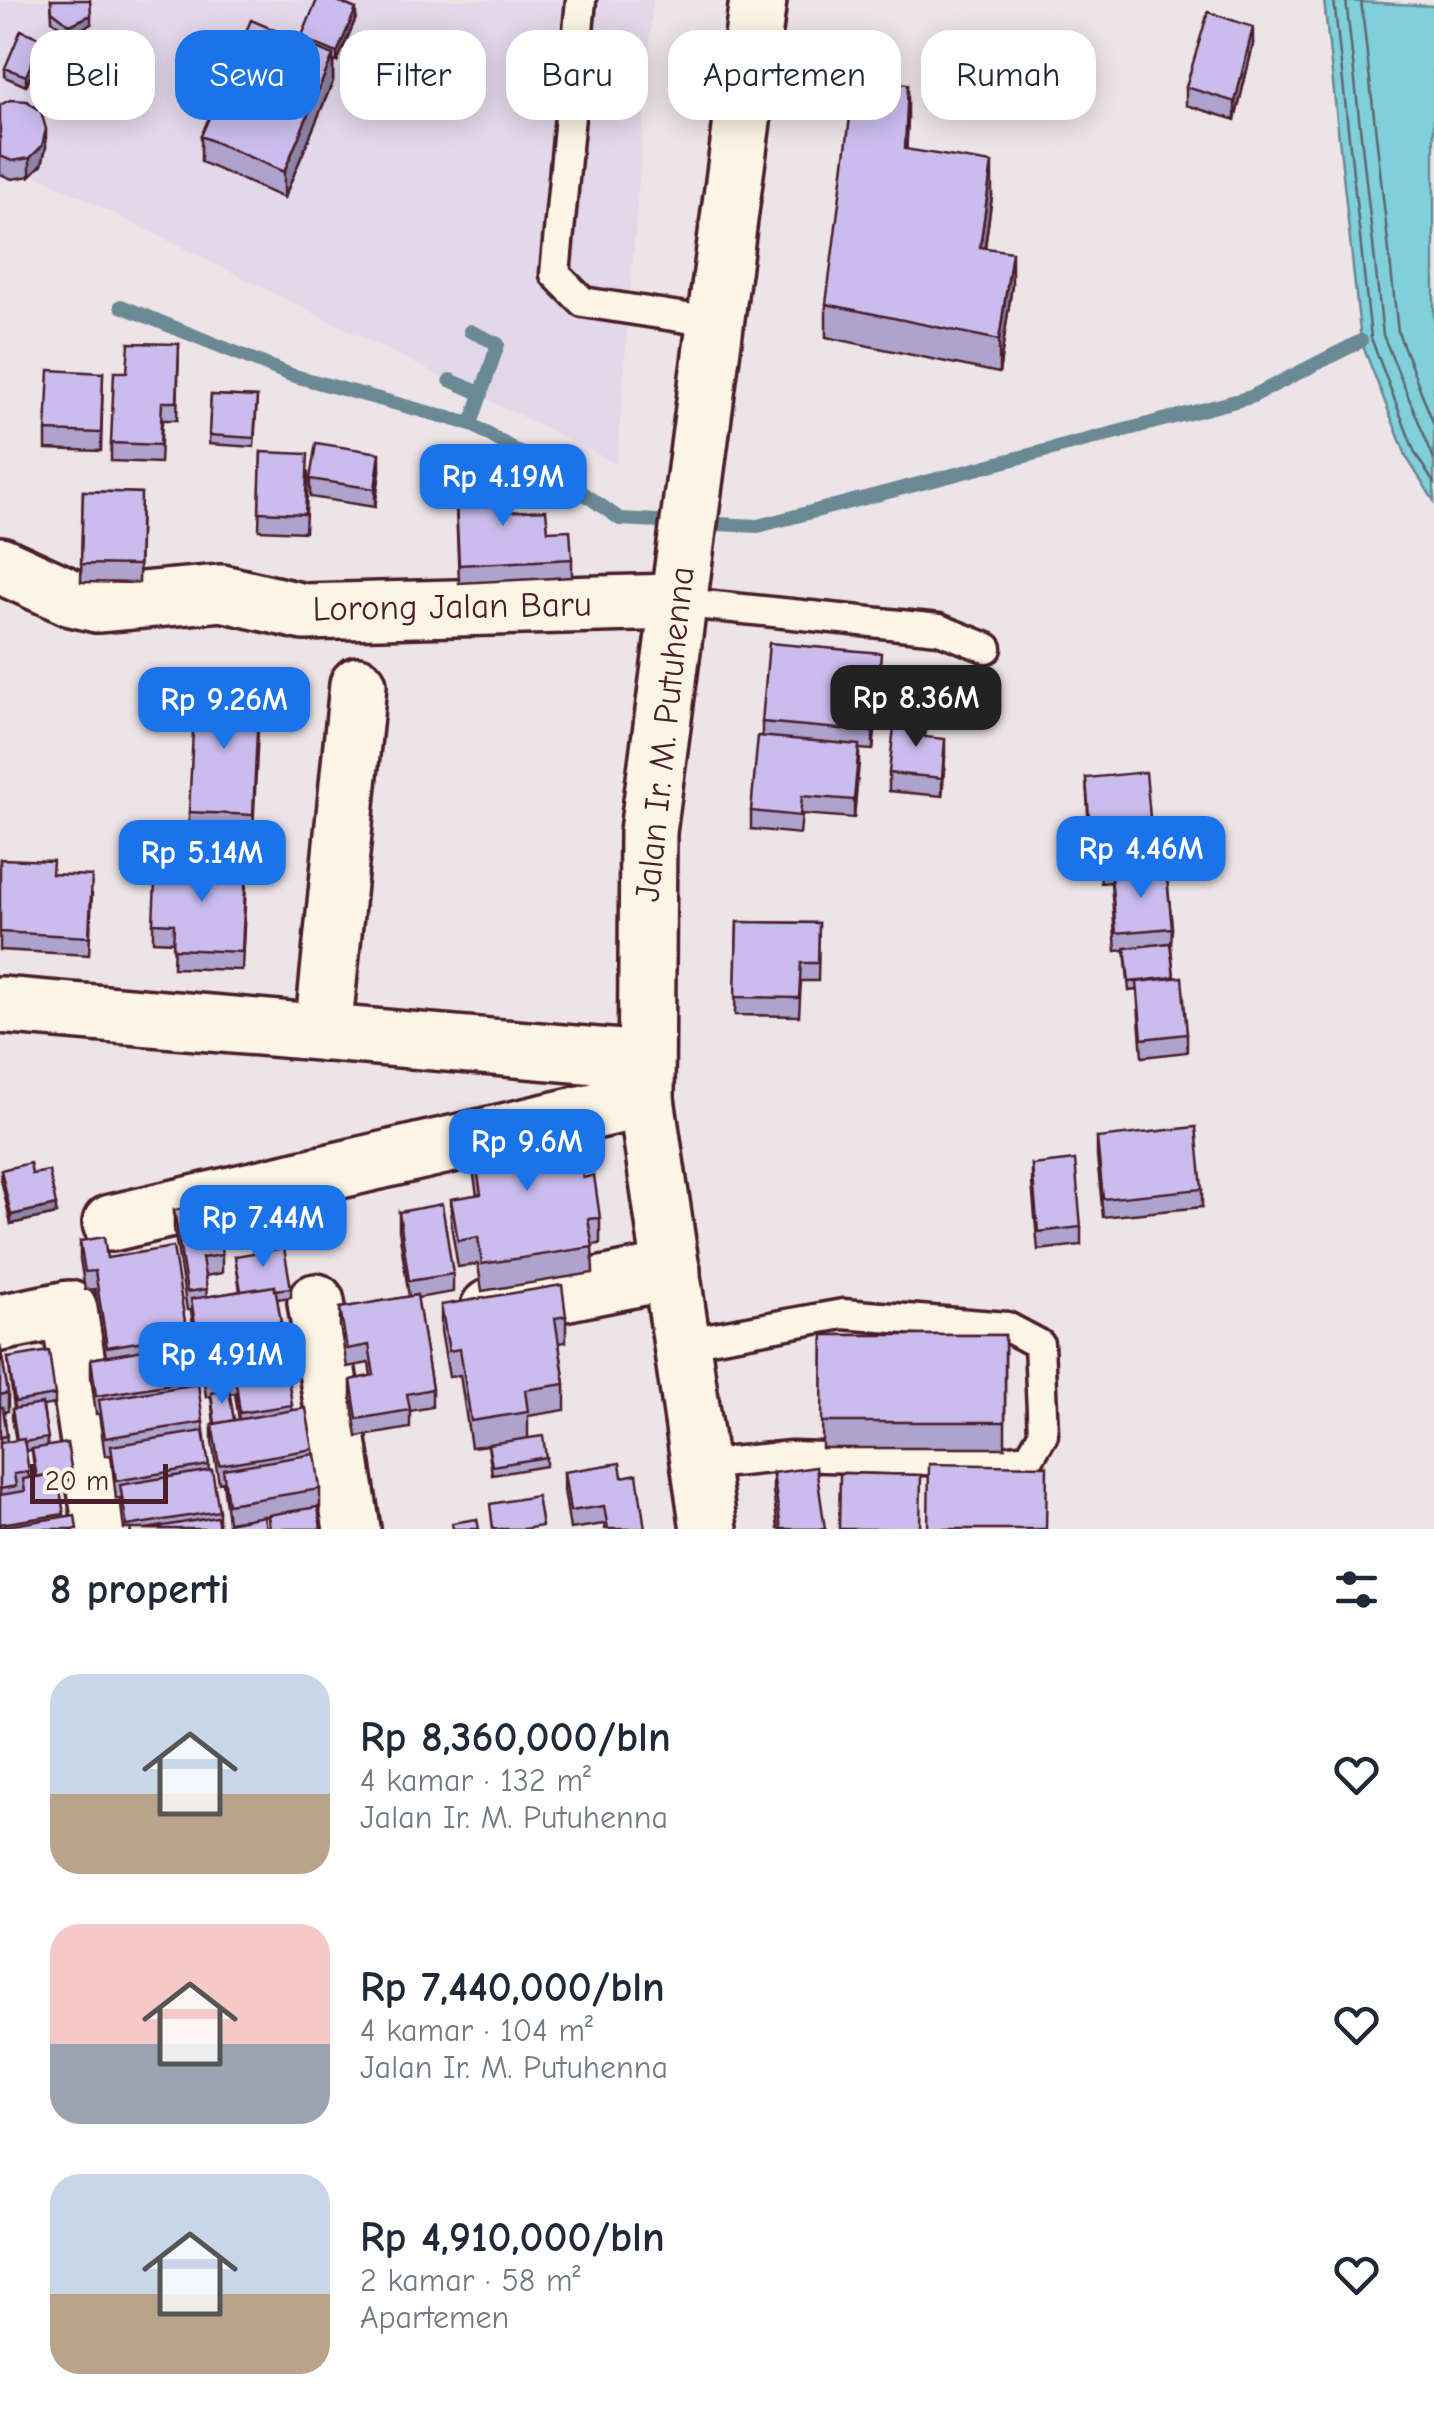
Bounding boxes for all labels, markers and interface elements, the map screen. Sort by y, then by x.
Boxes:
chip: Beli [30,30,155,120]
chip: Sewa [175,30,320,120]
chip: Filter [340,30,486,120]
chip: Baru [506,30,648,120]
chip: Apartemen [668,30,901,120]
chip: Rumah [921,30,1096,120]
pin: Rp 4.19M [400,444,606,529]
text: Rp 4.19M [442,458,564,495]
street label: Jalan Ir. M. Putuhenna [627,564,702,904]
street label: Lorong Jalan Baru [312,584,592,629]
pin: Rp 8.36M [813,665,1019,750]
pin: Rp 9.26M [121,667,327,752]
text: Rp 8.36M [852,679,980,716]
text: Rp 9.26M [160,681,288,718]
pin: Rp 4.46M [1038,816,1244,901]
pin: Rp 5.14M [99,820,305,905]
text: Rp 4.46M [1078,830,1204,867]
text: Rp 5.14M [141,834,263,871]
pin: Rp 9.6M [435,1109,619,1194]
text: Rp 9.6M [471,1123,583,1160]
pin: Rp 7.44M [160,1185,366,1270]
text: Rp 7.44M [202,1199,324,1236]
pin: Rp 4.91M [119,1322,325,1407]
text: Rp 4.91M [161,1336,283,1373]
scale bar [30,1459,168,1504]
text: 20 m [45,1465,109,1497]
icon: filters [1329,1562,1384,1617]
text: 8 properti [50,1565,230,1614]
text: Rp 8,360,000/bln [360,1713,671,1762]
icon: home [130,1714,250,1834]
icon: heart [1329,1747,1384,1802]
text: 4 kamar · 132 m² [360,1762,591,1799]
text: Jalan Ir. M. Putuhenna [360,1799,668,1836]
text: Rp 7,440,000/bln [360,1963,665,2012]
icon: home [130,1964,250,2084]
icon: heart [1329,1997,1384,2052]
text: 4 kamar · 104 m² [360,2012,593,2049]
text: Jalan Ir. M. Putuhenna [360,2049,668,2086]
text: Rp 4,910,000/bln [360,2213,665,2262]
icon: home [130,2214,250,2334]
icon: heart [1329,2247,1384,2302]
text: 2 kamar · 58 m² [360,2262,580,2299]
text: Apartemen [360,2299,509,2336]

